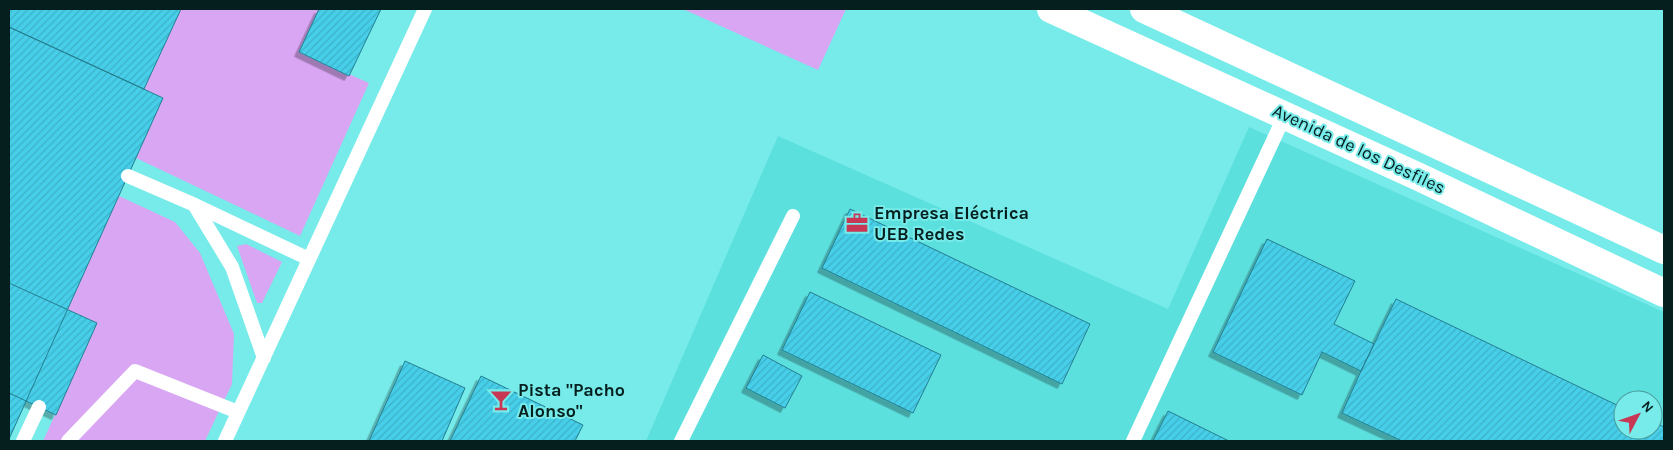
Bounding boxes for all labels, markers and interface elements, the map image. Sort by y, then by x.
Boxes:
street label: Avenida de los Desfiles [1269,99,1449,199]
place label: Empresa Eléctrica UEB Redes [874,202,1029,245]
office icon: Empresa Eléctrica UEB Redes [844,210,870,236]
place label: Pista "Pacho Alonso" [518,379,625,422]
bar icon: Pista "Pacho Alonso" [488,387,514,413]
north arrow [1613,390,1663,440]
text: N [1638,397,1657,416]

